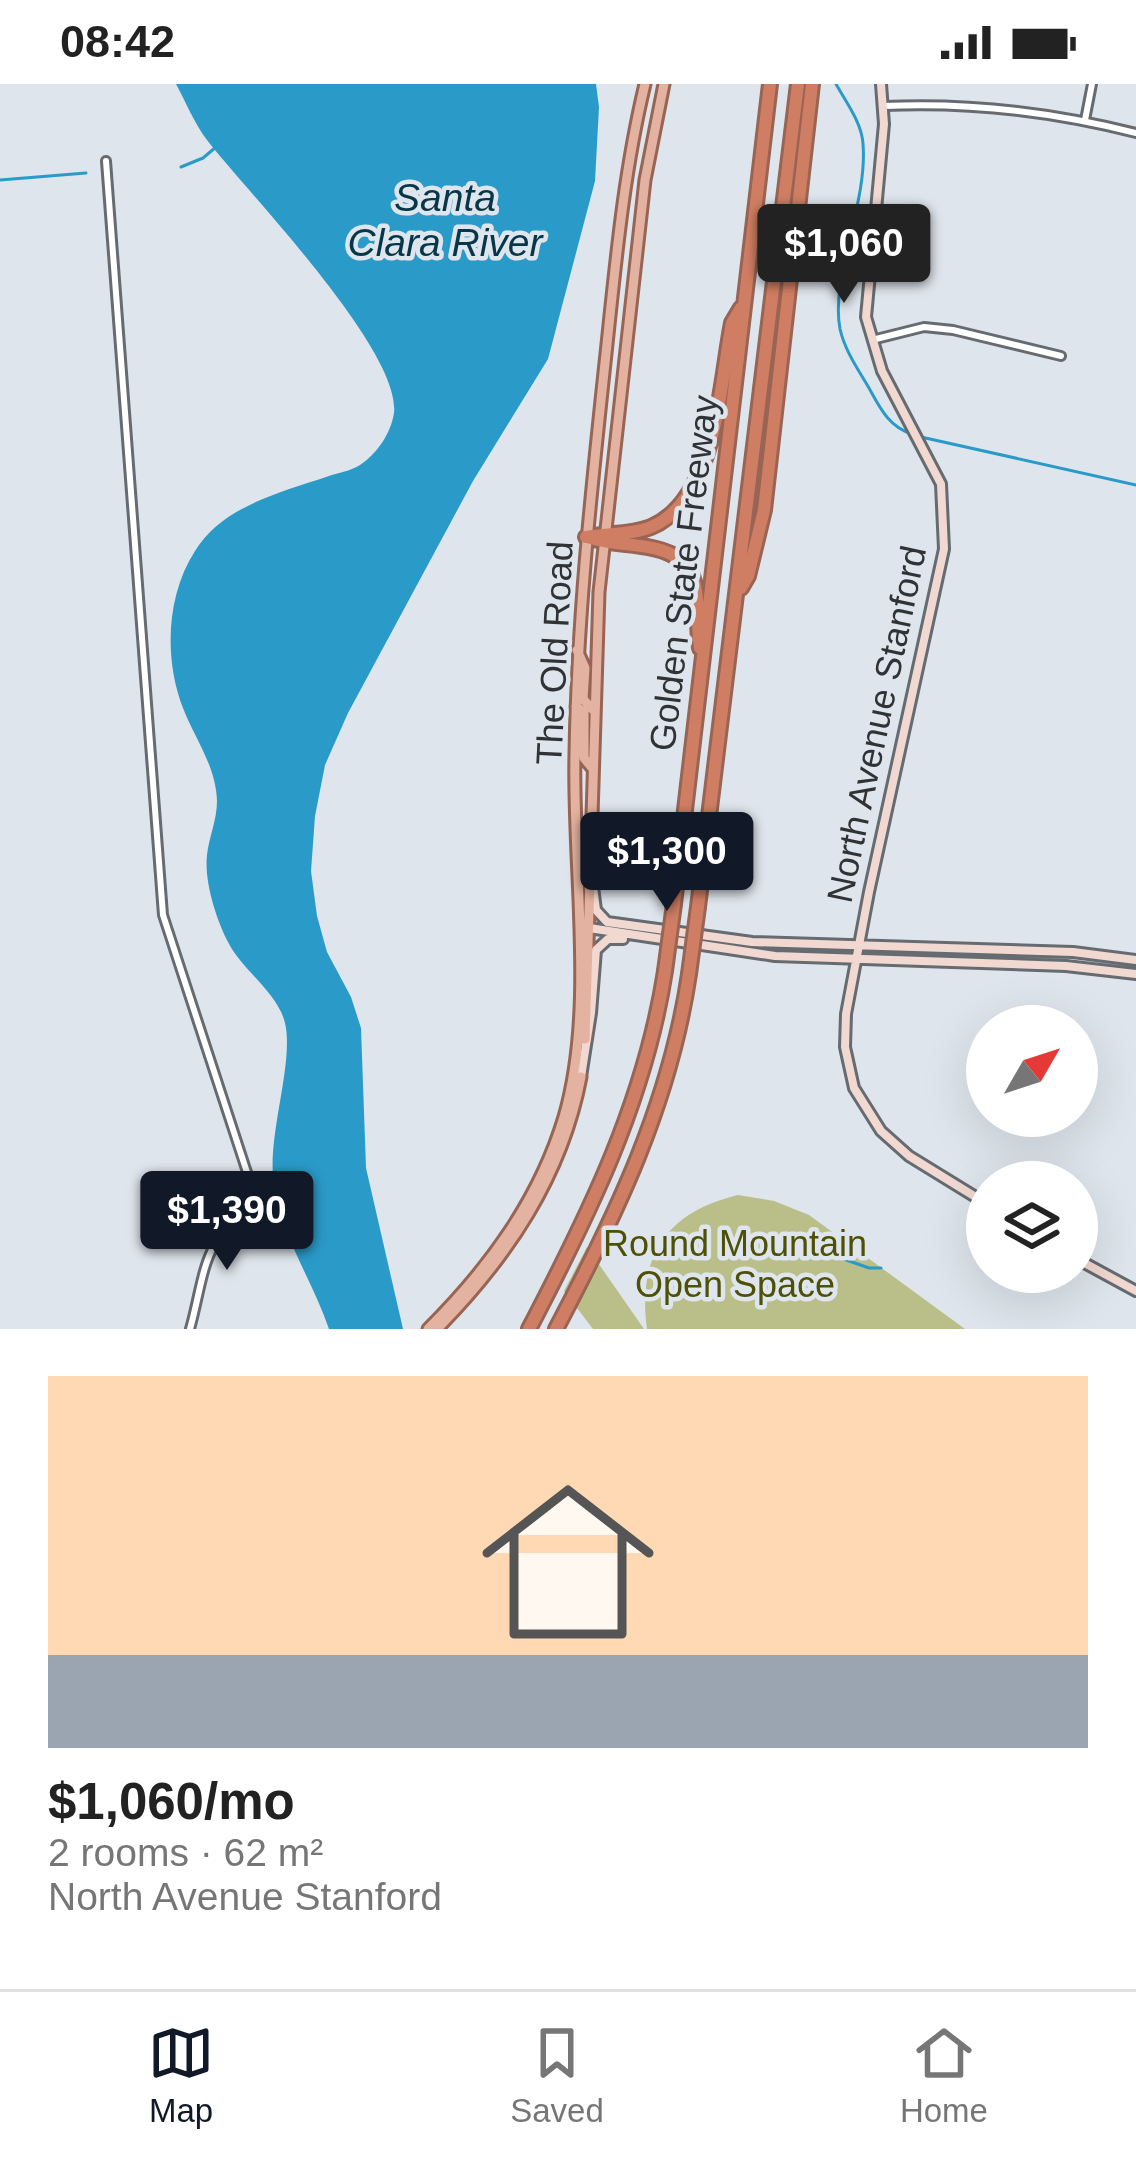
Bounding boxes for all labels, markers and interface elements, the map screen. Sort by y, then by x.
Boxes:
text: 08:42 [60,16,175,67]
water label: Santa Clara River [347,176,545,264]
pin: $1,060 [746,204,942,306]
text: $1,060 [784,221,904,264]
street label: Golden State Freeway [641,393,726,753]
street label: The Old Road [528,540,581,766]
street label: North Avenue Stanford [819,542,934,906]
pin: $1,300 [569,812,765,914]
text: $1,300 [607,829,727,872]
north arrow [966,1005,1098,1137]
map controls [966,1005,1098,1293]
button: layers [966,1161,1098,1293]
pin: $1,390 [129,1171,325,1273]
text: $1,390 [167,1188,287,1231]
park label: Round Mountain Open Space [603,1223,867,1305]
icon: home [460,1454,676,1670]
text: $1,060/mo [48,1773,295,1830]
text: 2 rooms · 62 m² [48,1831,323,1874]
text: North Avenue Stanford [48,1875,442,1918]
tab: Map [148,2020,214,2130]
tab: Saved [510,2020,604,2130]
tab: Home [900,2020,988,2130]

